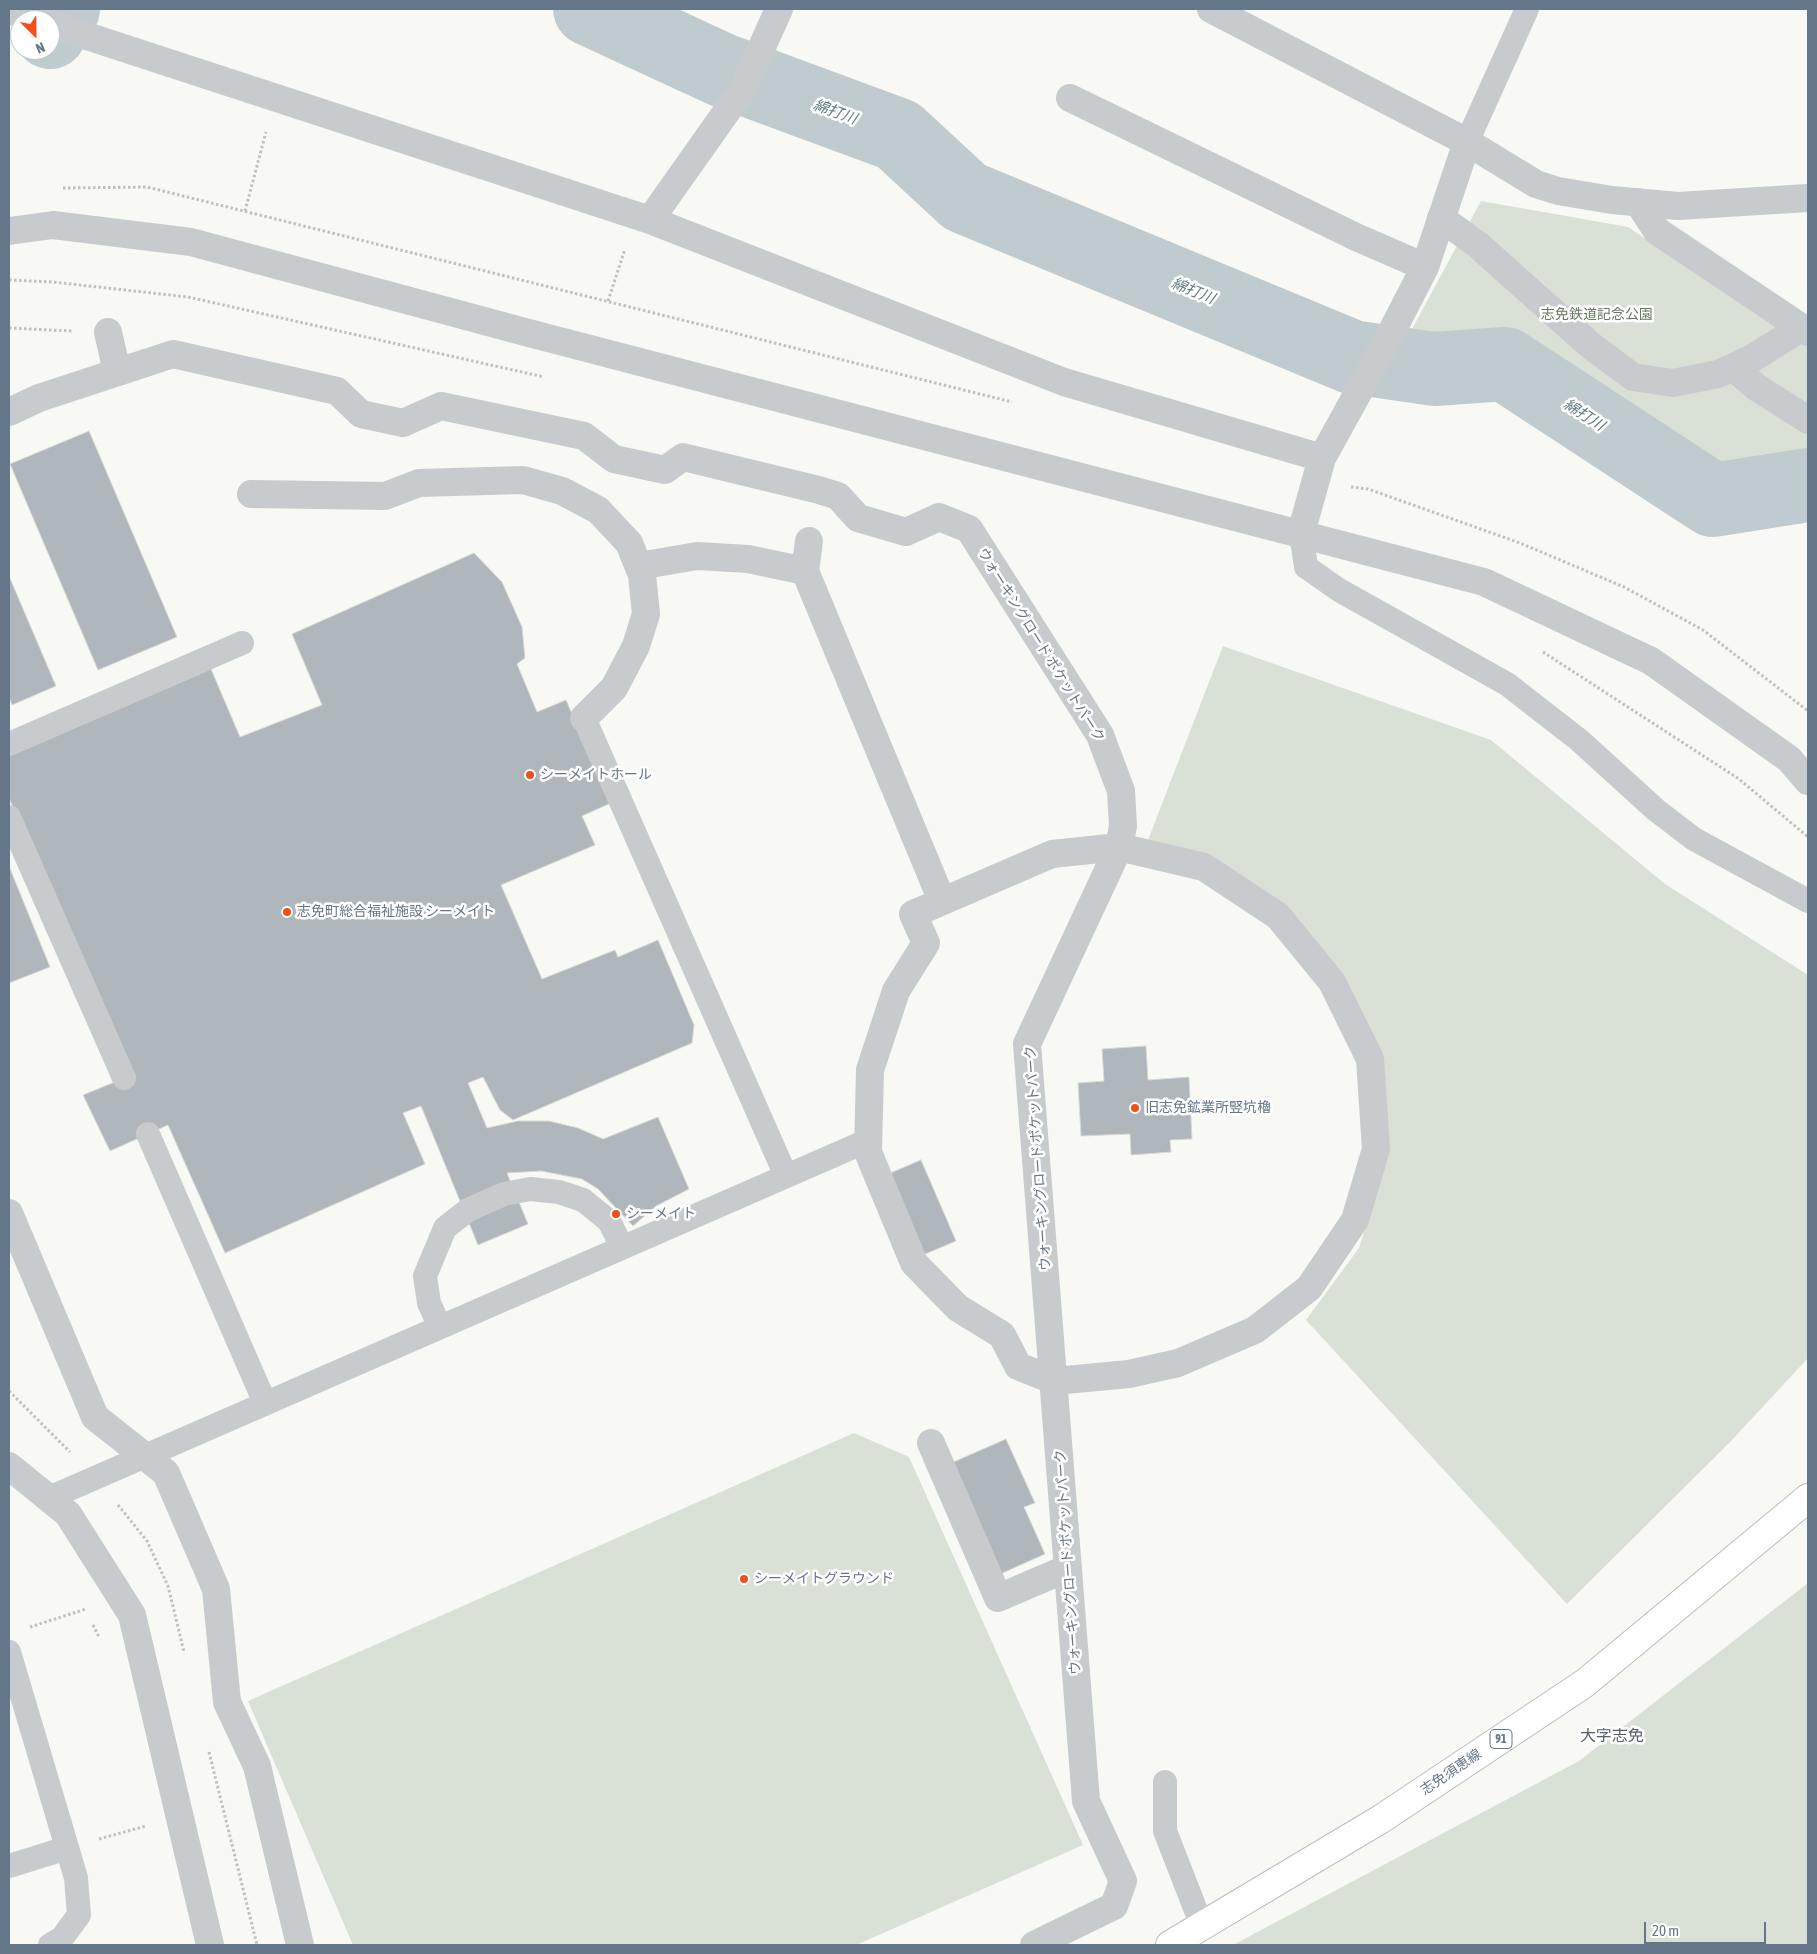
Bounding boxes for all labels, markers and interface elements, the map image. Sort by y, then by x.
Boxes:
north arrow [10,10,60,60]
text: N [34,39,47,57]
water label: 綿打川 [811,96,859,128]
water label: 綿打川 [1169,274,1217,308]
park label: 志免鉄道記念公園 [1541,307,1653,323]
water label: 綿打川 [1560,395,1608,435]
street label: ウォーキングロード ポケットパーク [974,545,1108,745]
place label: シーメイトホール [540,767,652,783]
marker: シーメイトホール [524,769,536,781]
place label: 志免町総合福祉施設 シーメイト [297,904,495,920]
marker: 志免町総合福祉施設 シーメイト [281,906,293,918]
street label: ウォーキングロード ポケットパーク [1022,1045,1054,1271]
place label: 旧志免鉱業所竪坑櫓 [1145,1100,1271,1116]
marker: 旧志免鉱業所竪坑櫓 [1129,1102,1141,1114]
place label: シーメイト [626,1206,696,1222]
marker: シーメイト [610,1208,622,1220]
street label: ウォーキングロード ポケットパーク [1052,1449,1084,1675]
place label: シーメイトグラウンド [754,1571,894,1587]
marker: シーメイトグラウンド [738,1573,750,1585]
district label: 大字志免 [1580,1726,1644,1746]
road number: 91 [1490,1730,1512,1748]
street label: 志免須恵線 [1417,1745,1485,1799]
scale bar [1647,1912,1770,1944]
text: 20 m [1652,1922,1679,1939]

